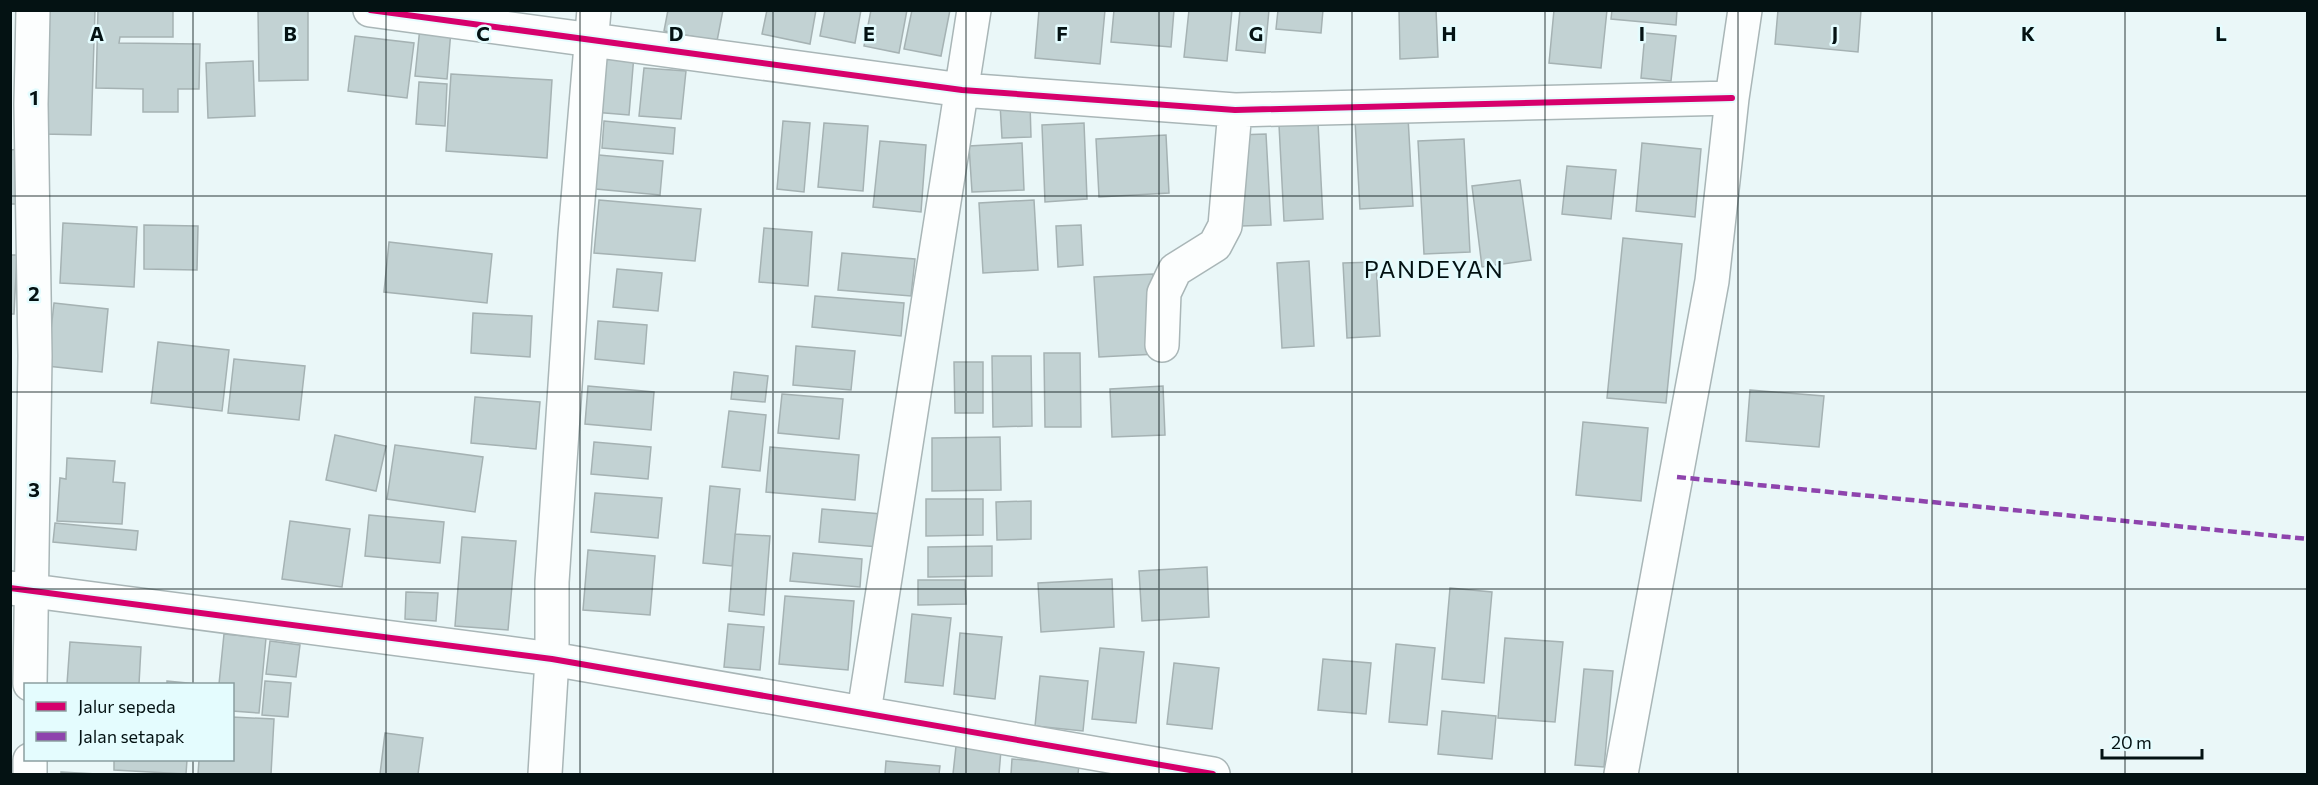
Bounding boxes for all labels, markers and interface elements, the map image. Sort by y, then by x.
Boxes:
text: A [90,21,104,45]
text: B [283,21,297,45]
text: C [476,21,490,45]
text: D [669,21,683,45]
text: E [863,21,875,45]
text: F [1056,21,1068,45]
text: G [1249,21,1263,45]
text: H [1442,21,1457,45]
text: I [1639,21,1645,45]
text: J [1832,21,1838,45]
text: K [2021,21,2035,45]
text: L [2215,21,2227,45]
text: 1 [29,85,39,109]
district label: PANDEYAN [1364,254,1504,283]
text: 2 [28,281,40,305]
text: 3 [28,477,40,501]
legend [24,683,234,761]
text: Jalur sepeda [78,695,176,717]
scale bar [2102,722,2202,760]
text: Jalan setapak [78,725,185,747]
text: 20 m [2111,731,2152,753]

